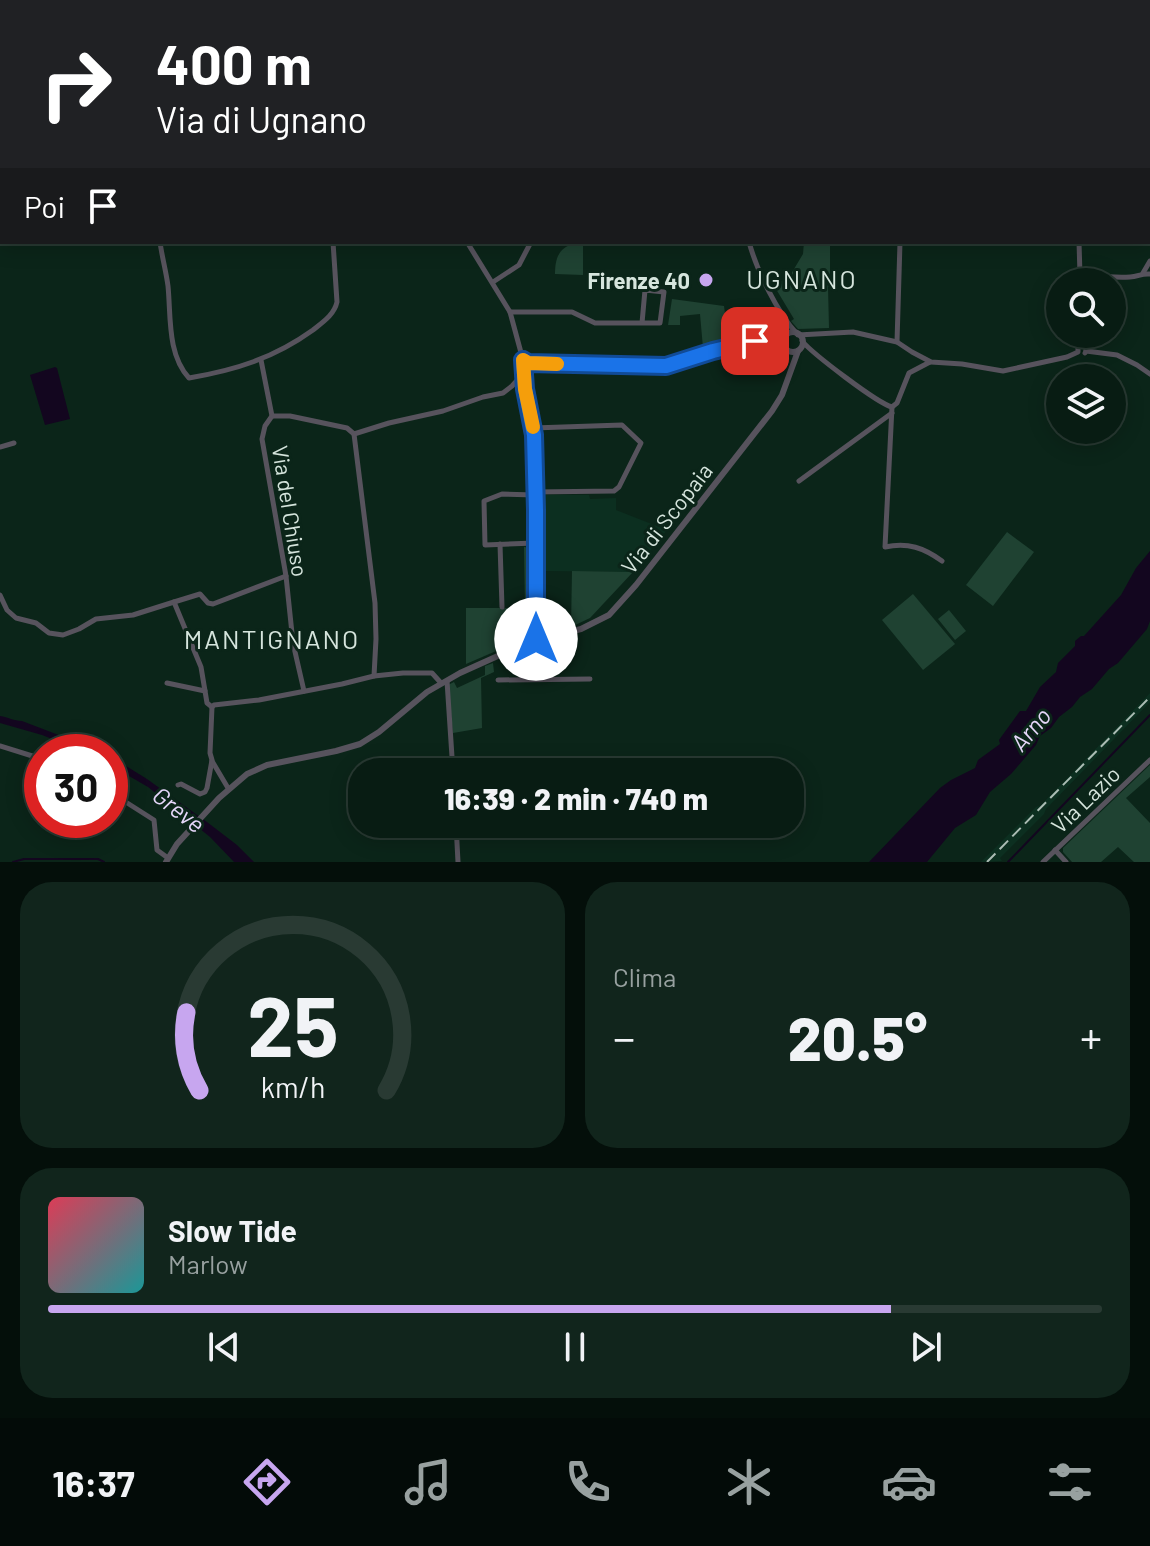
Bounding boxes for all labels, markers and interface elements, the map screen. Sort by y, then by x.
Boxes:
text: 400 m [156,29,312,96]
icon: right [24,32,128,136]
text: Via di Ugnano [156,97,367,140]
icon: arrive [81,184,125,228]
text: Poi [24,188,65,224]
district label: UGNANO [746,263,858,294]
place label: Firenze 40 [588,267,690,293]
map controls [1046,268,1126,444]
button: search [1046,268,1126,348]
marker: Firenze 40 [697,271,715,289]
pin [721,307,789,375]
icon: arrive [733,319,777,363]
button: layers [1046,364,1126,444]
street label: Via del Chiuso [268,443,314,579]
street label: Via di Scopaia [615,458,717,578]
position arrow [494,597,578,681]
district label: MANTIGNANO [184,623,360,654]
water label: Arno [1004,701,1056,757]
speed limit sign: 30 [24,734,128,838]
street label: Via Lazio [1045,760,1125,838]
water label: Greve [147,780,211,838]
text: 16:39 · 2 min · 740 m [444,780,708,816]
text: Clima [613,961,676,992]
text: 25 [247,974,338,1074]
text: 20.5° [788,1001,927,1073]
text: − [613,1010,635,1063]
text: + [1080,1010,1102,1063]
text: km/h [260,1069,325,1104]
text: Slow Tide [168,1212,297,1248]
text: Marlow [168,1248,248,1279]
icon: previous [202,1325,246,1369]
icon: pause [553,1325,597,1369]
icon: next [904,1325,948,1369]
icon: directions [239,1454,295,1510]
icon: music [400,1454,456,1510]
icon: phone [560,1454,616,1510]
icon: climate [721,1454,777,1510]
icon: car [881,1454,937,1510]
icon: filters [1042,1454,1098,1510]
text: 16:37 [52,1461,135,1504]

